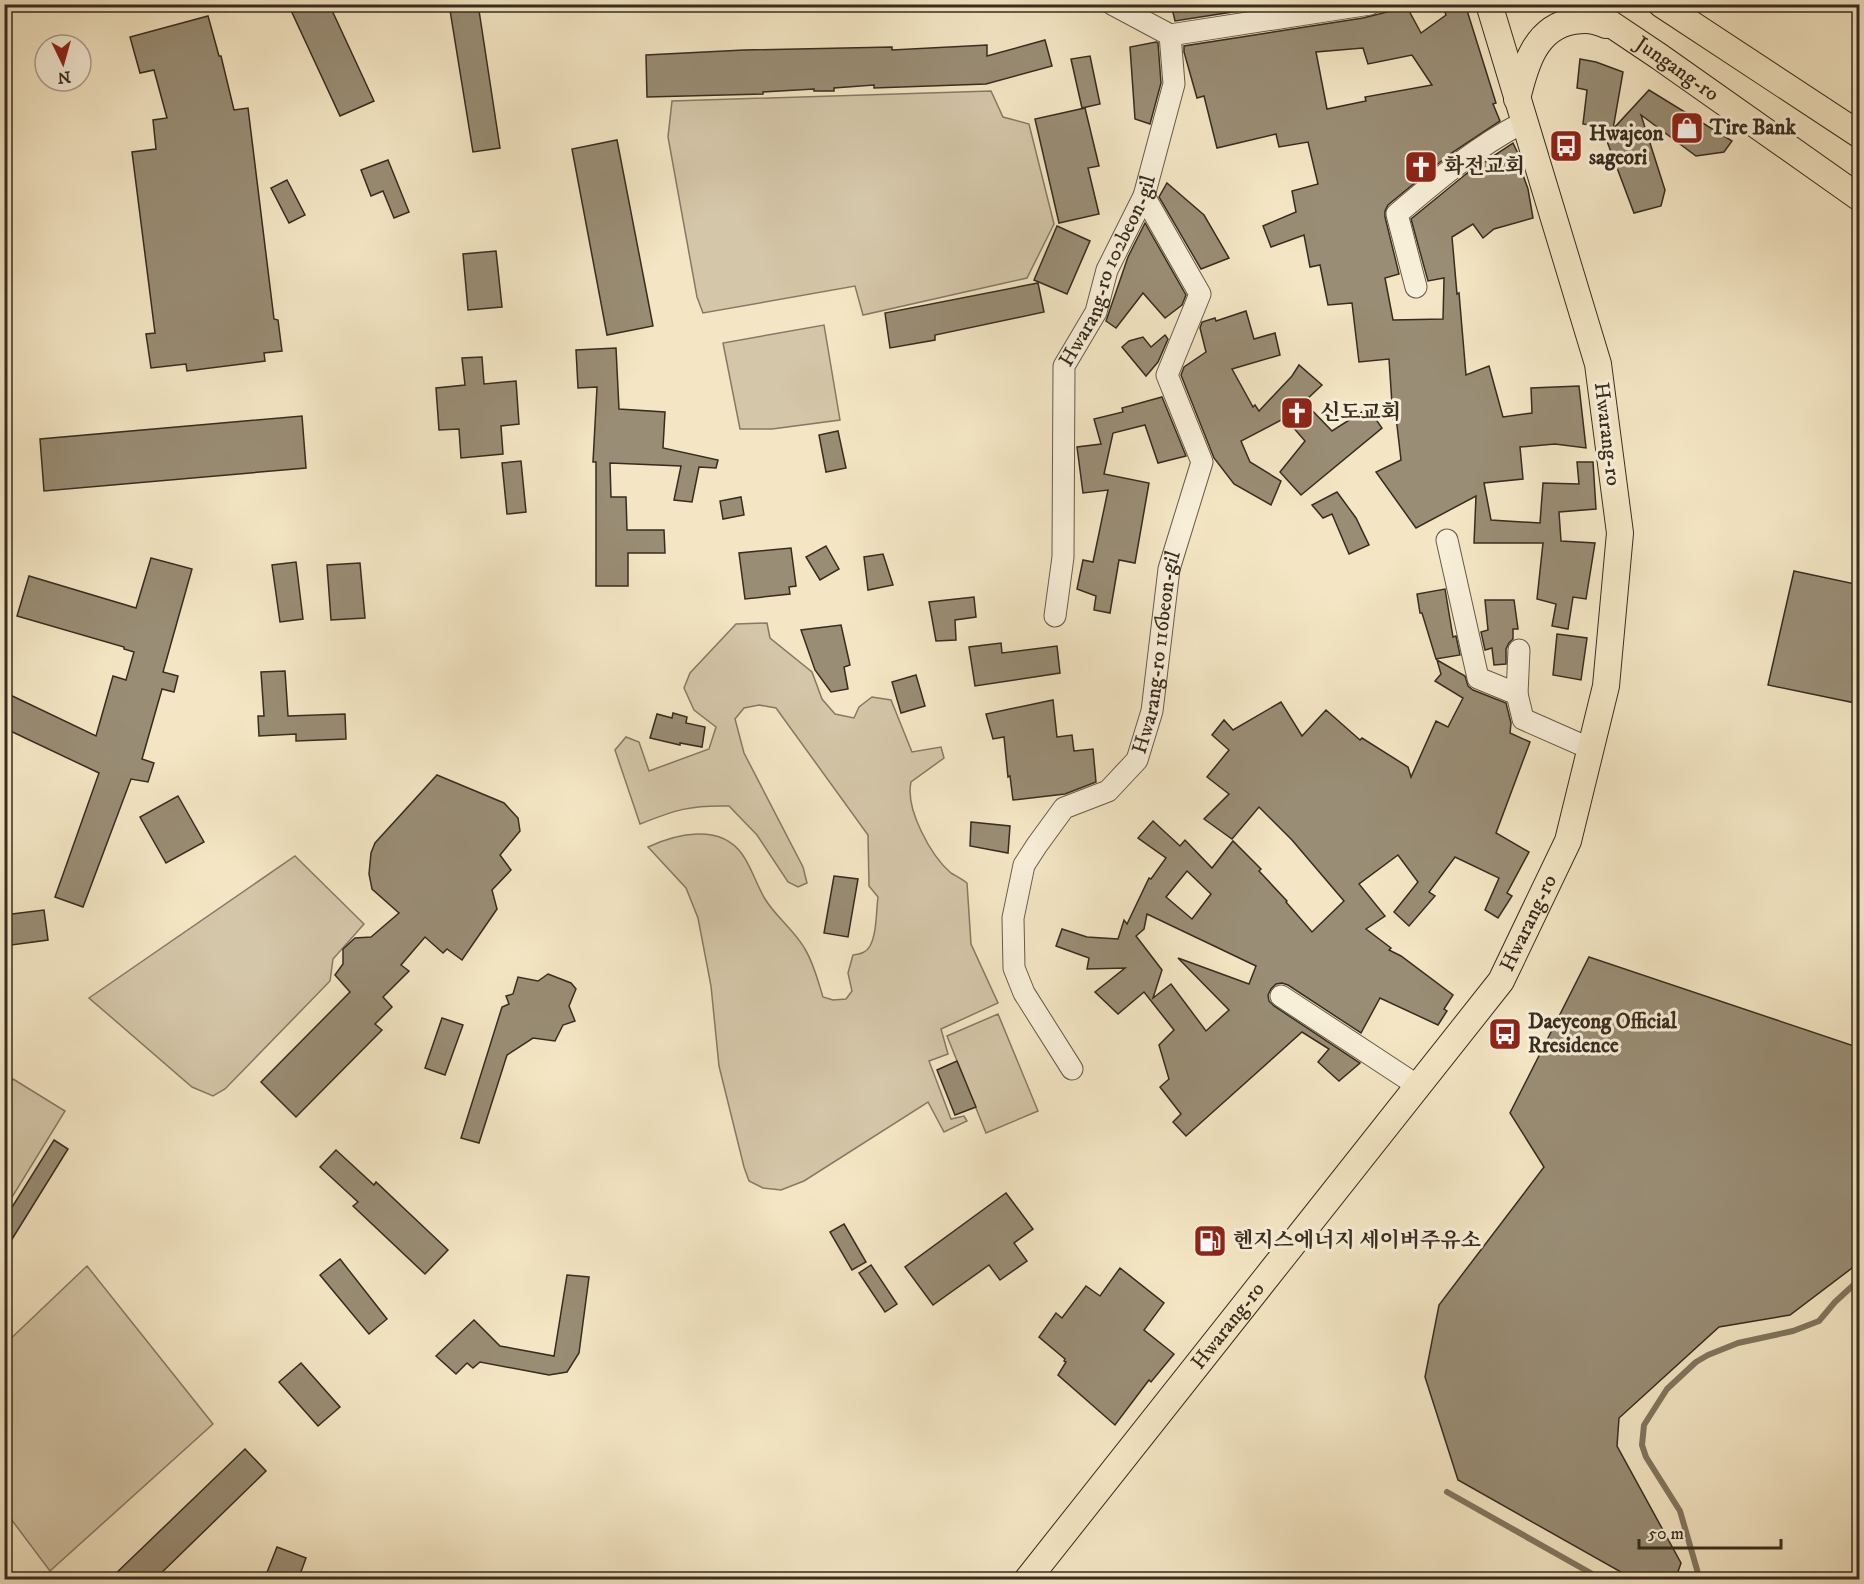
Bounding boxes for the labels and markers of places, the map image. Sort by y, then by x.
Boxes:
shop icon: Tire Bank [1669,110,1705,146]
place label: Tire Bank [1709,115,1796,141]
place label: Hwajeon sageori [1589,121,1665,171]
bus stop icon: Hwajeon sageori [1548,128,1584,164]
church icon: 화전교회 [1403,149,1439,185]
place label: 화전교회 [1444,154,1525,180]
church icon: 신도교회 [1279,395,1315,431]
place label: 신도교회 [1320,400,1401,426]
place label: Daeyeong Official Rresidence [1528,1009,1677,1059]
bus stop icon: Daeyeong Official Rresidence [1487,1016,1523,1052]
fuel station icon: 헨지스에너지 세이버주유소 [1192,1223,1228,1259]
place label: 헨지스에너지 세이버주유소 [1233,1228,1481,1254]

